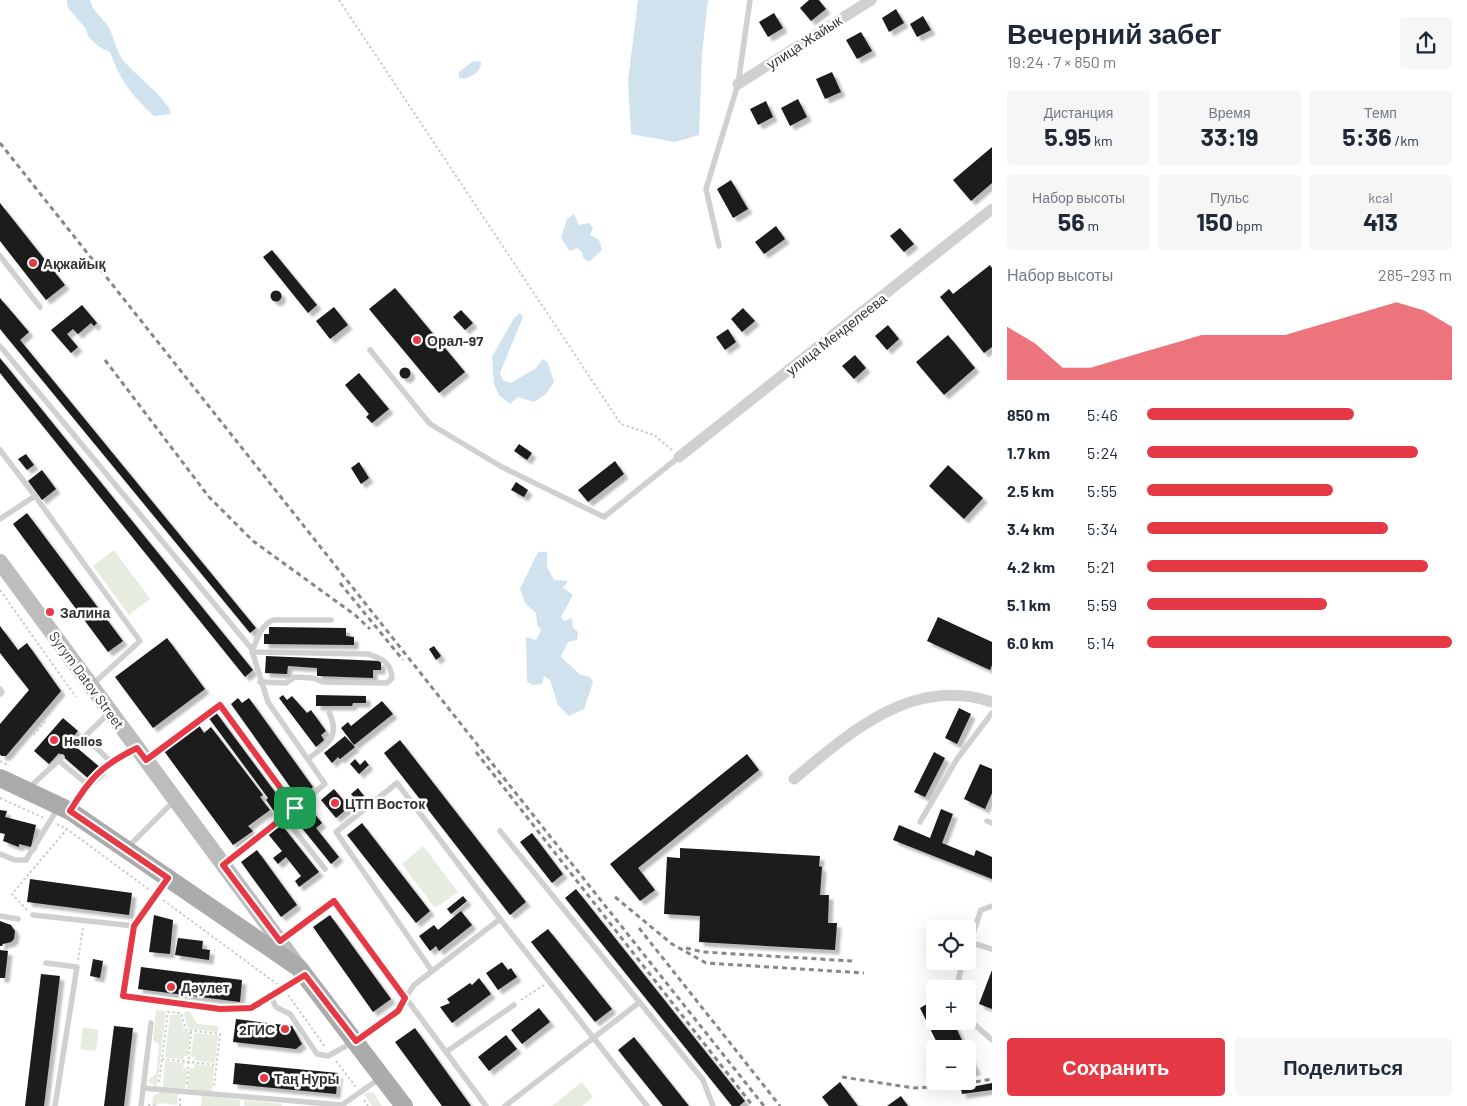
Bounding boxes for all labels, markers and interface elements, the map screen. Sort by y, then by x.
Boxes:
street label: улица Жайык [763,11,845,73]
text: Вечерний забег [1007,16,1222,50]
button: share [1400,17,1452,69]
text: 19:24 · 7 × 850 m [1007,52,1116,71]
text: Дистанция [1044,104,1113,121]
text: Время [1208,104,1251,121]
text: Темп [1364,104,1397,121]
text: 5.95 [1044,121,1091,151]
text: 33:19 [1200,121,1259,151]
text: 5:36 [1342,121,1392,151]
text: km [1091,132,1113,149]
text: /km [1392,132,1419,149]
text: Набор высоты [1032,189,1125,206]
text: Пульс [1210,189,1249,206]
text: kcal [1368,189,1393,206]
text: 56 [1058,206,1085,236]
text: 150 [1196,206,1233,236]
text: 413 [1363,206,1398,236]
text: m [1085,217,1099,234]
text: bpm [1233,217,1263,234]
place label: Ақжайық [43,255,106,272]
marker: Ақжайық [27,257,39,269]
text: Набор высоты [1007,265,1113,284]
text: 285–293 m [1378,265,1452,284]
street label: улица Менделеева [782,289,890,379]
place label: Орал-97 [427,332,483,349]
marker: Орал-97 [411,334,423,346]
text: 850 m [1007,405,1050,424]
text: 5:46 [1087,405,1118,424]
text: 1.7 km [1007,443,1050,462]
text: 5:24 [1087,443,1118,462]
text: 2.5 km [1007,481,1054,500]
text: 5:55 [1087,481,1117,500]
text: 3.4 km [1007,519,1055,538]
text: 5:34 [1087,519,1118,538]
text: 4.2 km [1007,557,1055,576]
text: 5:21 [1087,557,1115,576]
text: 5.1 km [1007,595,1051,614]
text: 5:59 [1087,595,1117,614]
place label: Залина [60,604,111,621]
marker: Залина [44,606,56,618]
street label: Syrym Datov Street [46,628,128,732]
text: 6.0 km [1007,633,1054,652]
text: 5:14 [1087,633,1115,652]
place label: Helios [64,732,102,749]
marker: Helios [48,734,60,746]
pin [274,787,316,829]
icon: arrive [281,794,309,822]
place label: ЦТП Восток [345,795,426,812]
marker: ЦТП Восток [329,797,341,809]
map controls [926,920,976,1090]
button: locate [926,920,976,970]
place label: Дәулет [181,979,230,996]
button: + [926,980,976,1030]
marker: Дәулет [165,981,177,993]
place label: 2ГИС [239,1021,275,1038]
marker: 2ГИС [279,1023,291,1035]
button: Сохранить [1007,1038,1225,1096]
button: Поделиться [1235,1038,1452,1096]
button: − [926,1040,976,1090]
place label: Таң Нуры [274,1070,339,1087]
marker: Таң Нуры [258,1072,270,1084]

